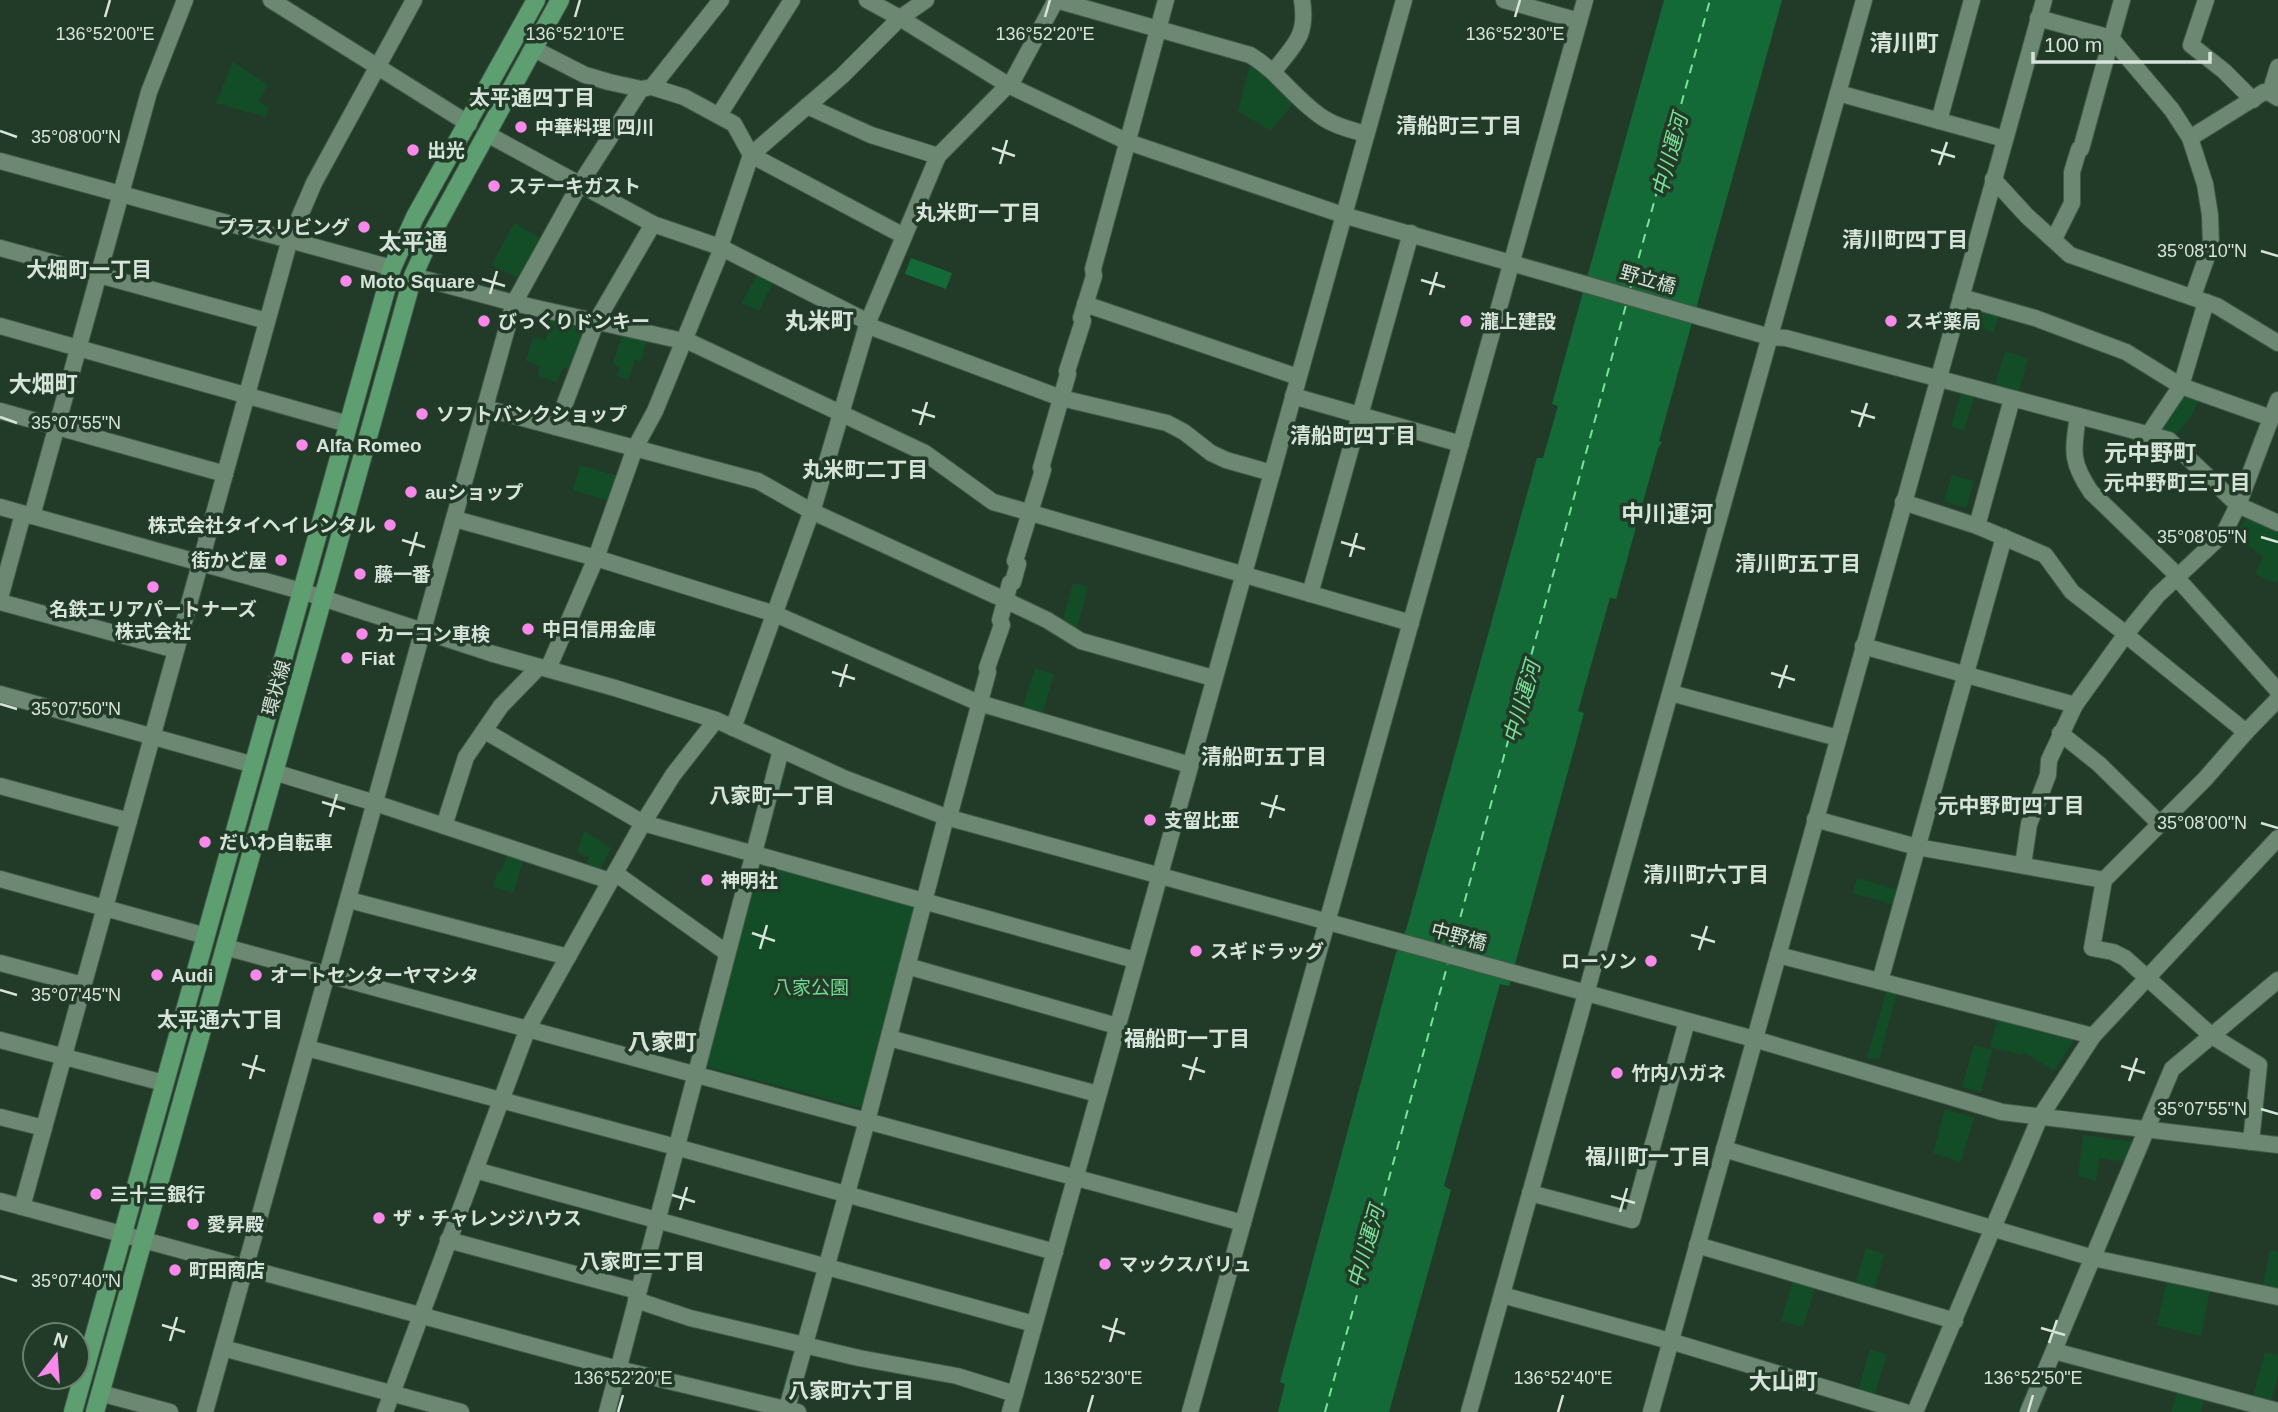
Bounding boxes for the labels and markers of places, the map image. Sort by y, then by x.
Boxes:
place label: 中華料理 四川 [535,117,654,138]
marker: 中華料理 四川 [513,119,529,135]
place label: 出光 [427,140,465,161]
marker: 出光 [405,142,421,158]
place label: ステーキガスト [508,176,641,197]
marker: ステーキガスト [486,178,502,194]
place label: プラスリビング [217,217,350,238]
marker: プラスリビング [356,219,372,235]
place label: Moto Square [360,271,475,292]
marker: Moto Square [338,273,354,289]
place label: びっくりドンキー [498,311,650,332]
place label: 瀧上建設 [1480,311,1556,332]
place label: スギ薬局 [1905,311,1981,332]
marker: びっくりドンキー [476,313,492,329]
marker: 瀧上建設 [1458,313,1474,329]
marker: スギ薬局 [1883,313,1899,329]
place label: ソフトバンクショップ [436,404,627,425]
marker: ソフトバンクショップ [414,406,430,422]
place label: Alfa Romeo [316,435,422,456]
marker: Alfa Romeo [294,437,310,453]
place label: auショップ [425,482,523,503]
marker: auショップ [403,484,419,500]
place label: 株式会社タイヘイレンタル [148,515,376,536]
marker: 株式会社タイヘイレンタル [382,517,398,533]
place label: 街かど屋 [191,550,267,571]
marker: 街かど屋 [273,552,289,568]
place label: 藤一番 [374,564,431,585]
marker: 藤一番 [352,566,368,582]
marker: 名鉄エリアパートナーズ 株式会社 [145,579,161,595]
place label: 名鉄エリアパートナーズ 株式会社 [49,599,257,642]
place label: 中日信用金庫 [542,619,656,640]
marker: 中日信用金庫 [520,621,536,637]
place label: カーコン車検 [376,624,490,645]
marker: カーコン車検 [354,626,370,642]
place label: Fiat [361,648,395,669]
marker: Fiat [339,650,355,666]
place label: 支留比亜 [1164,810,1240,831]
marker: 支留比亜 [1142,812,1158,828]
place label: だいわ自転車 [219,832,333,853]
marker: だいわ自転車 [197,834,213,850]
place label: 神明社 [721,870,778,891]
marker: 神明社 [699,872,715,888]
place label: スギドラッグ [1210,941,1324,962]
marker: スギドラッグ [1188,943,1204,959]
place label: ローソン [1561,951,1637,972]
marker: ローソン [1643,953,1659,969]
place label: Audi [171,965,213,986]
place label: オートセンターヤマシタ [270,965,479,986]
marker: Audi [149,967,165,983]
marker: オートセンターヤマシタ [248,967,264,983]
place label: 竹内ハガネ [1631,1063,1726,1084]
marker: 竹内ハガネ [1609,1065,1625,1081]
place label: 三十三銀行 [110,1184,205,1205]
marker: 三十三銀行 [88,1186,104,1202]
place label: ザ・チャレンジハウス [393,1208,582,1229]
marker: ザ・チャレンジハウス [371,1210,387,1226]
place label: 愛昇殿 [207,1214,264,1235]
marker: 愛昇殿 [185,1216,201,1232]
place label: マックスバリュ [1119,1254,1251,1275]
marker: マックスバリュ [1097,1256,1113,1272]
place label: 町田商店 [189,1260,265,1281]
marker: 町田商店 [167,1262,183,1278]

